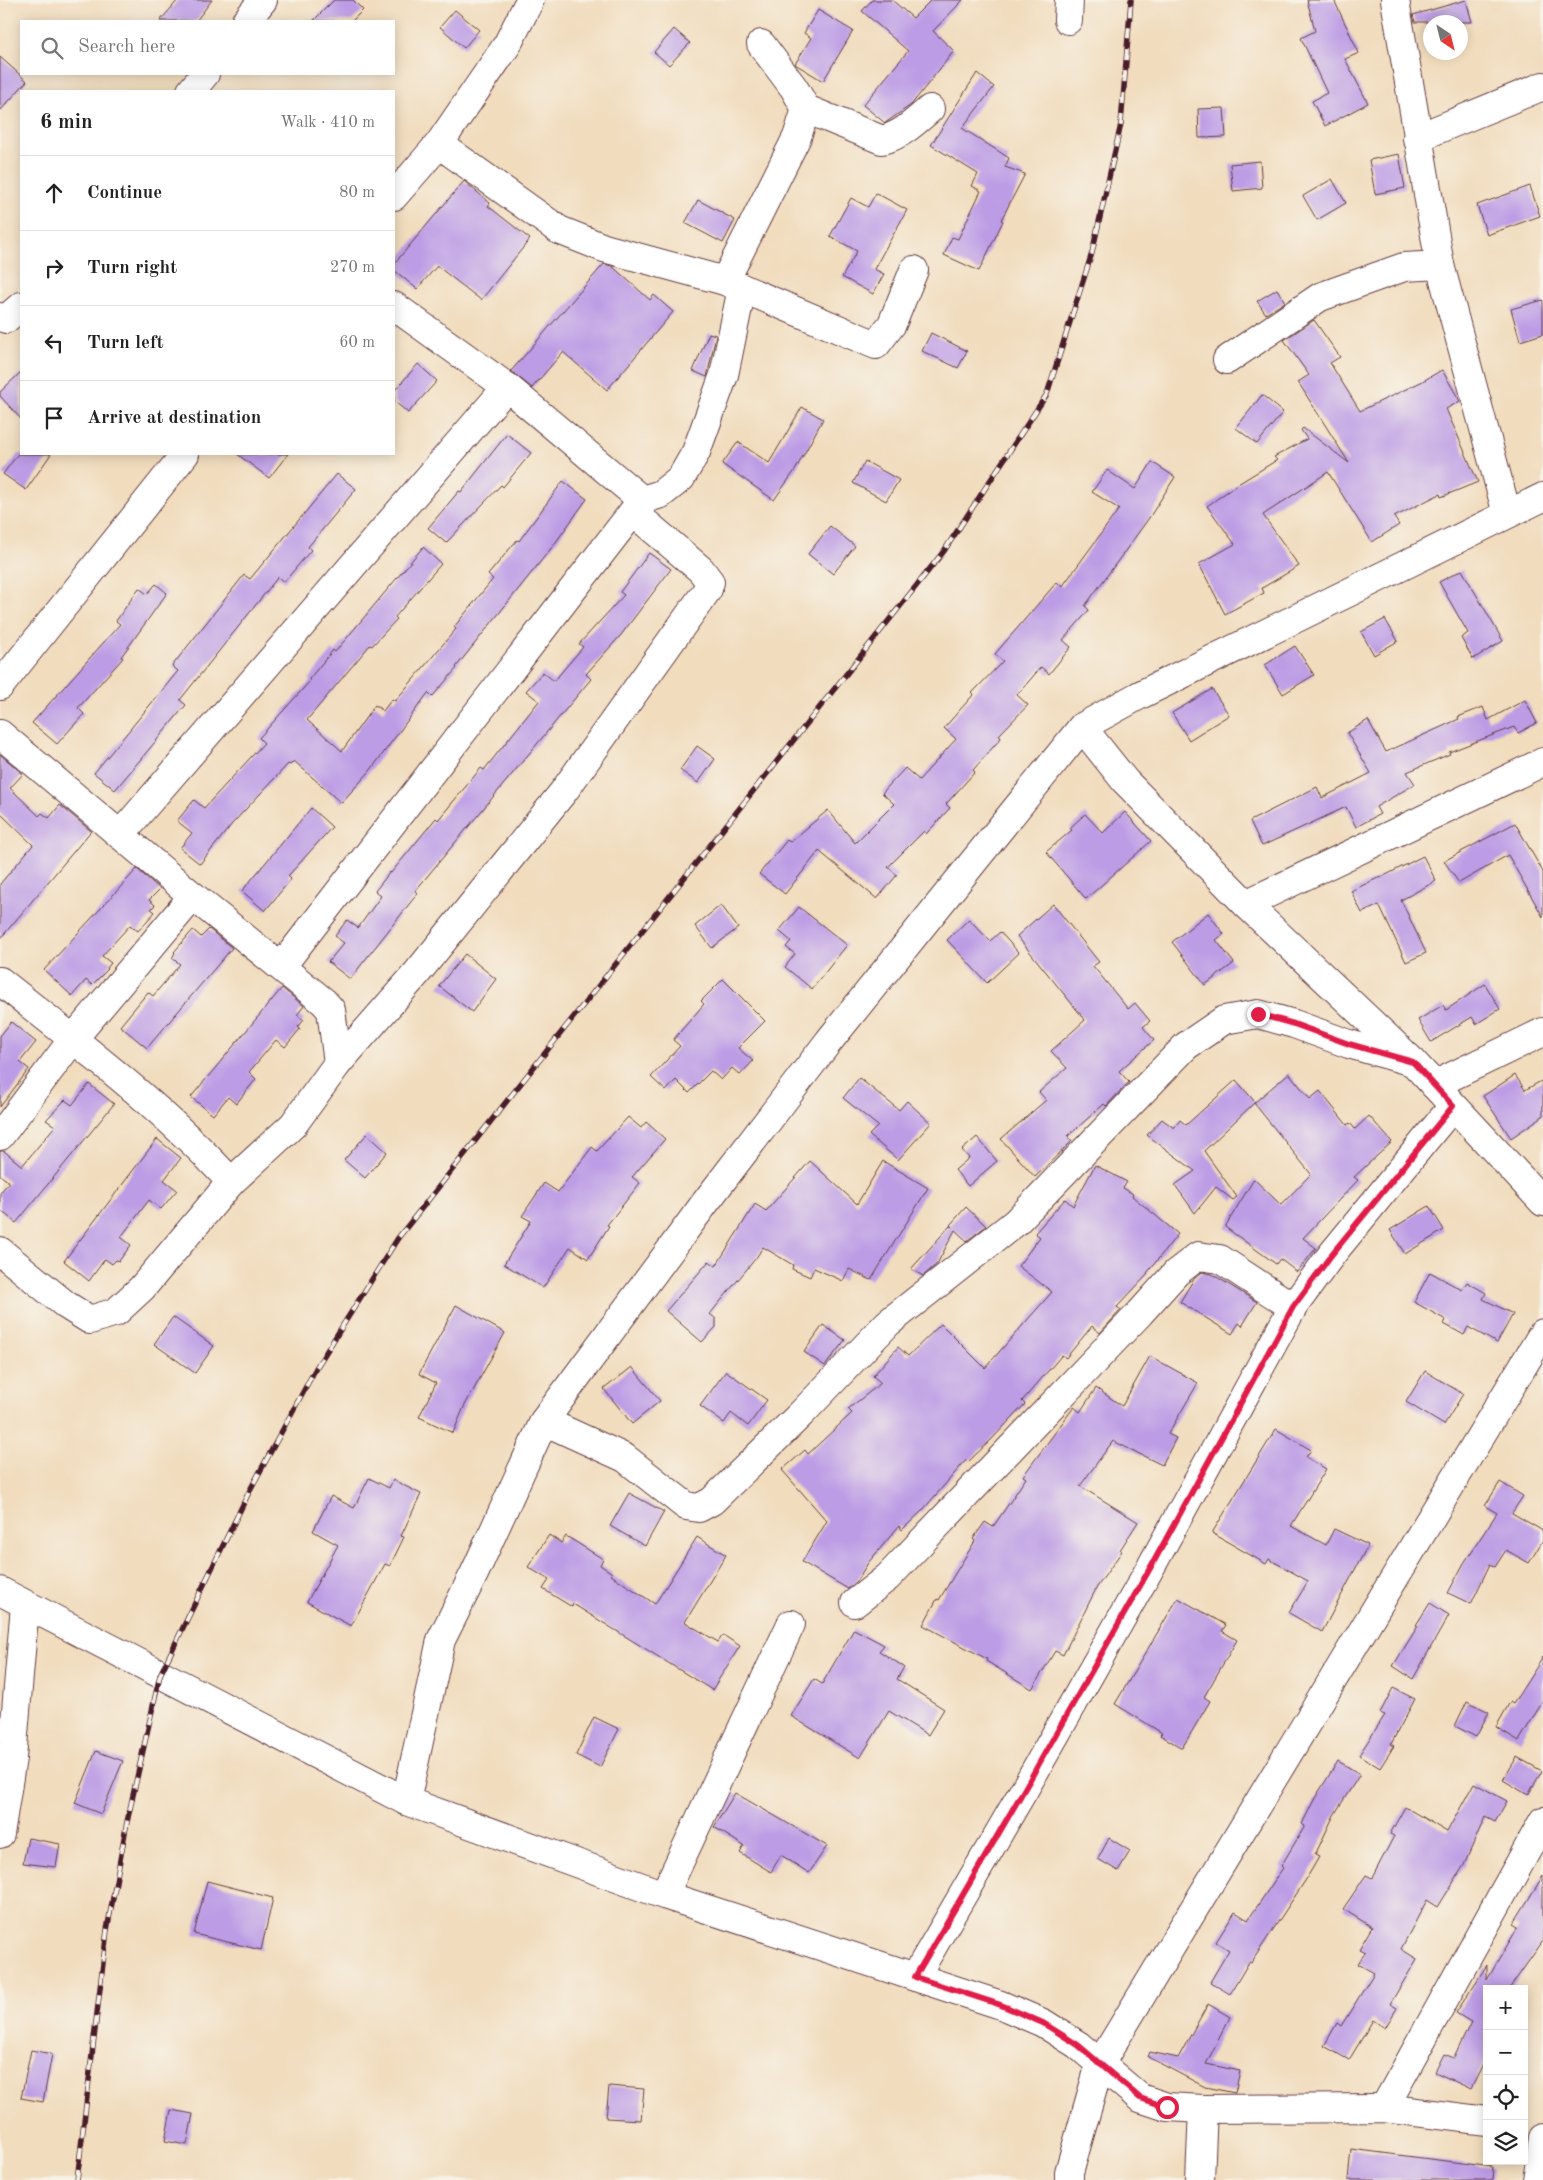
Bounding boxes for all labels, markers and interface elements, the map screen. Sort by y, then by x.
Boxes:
north arrow [1423,15,1468,60]
search box [20,20,395,75]
icon: search [38,34,66,62]
text: Search here [78,38,175,57]
text: 6 min [40,112,93,133]
text: Walk · 410 m [280,115,375,131]
icon: ahead [40,179,68,207]
text: Continue [87,184,162,203]
text: 80 m [339,185,375,201]
icon: right [40,254,68,282]
text: Turn right [87,259,177,278]
text: 270 m [330,260,375,276]
icon: left [40,329,68,357]
text: Turn left [87,334,164,353]
text: 60 m [339,335,375,351]
icon: arrive [40,404,68,432]
text: Arrive at destination [87,409,261,428]
route end [1247,1003,1270,1026]
map controls [1483,1985,1528,2165]
button: + [1483,1985,1528,2030]
button: − [1483,2030,1528,2075]
button: locate [1483,2075,1528,2120]
route start [1156,2096,1179,2119]
button: layers [1483,2120,1528,2165]

